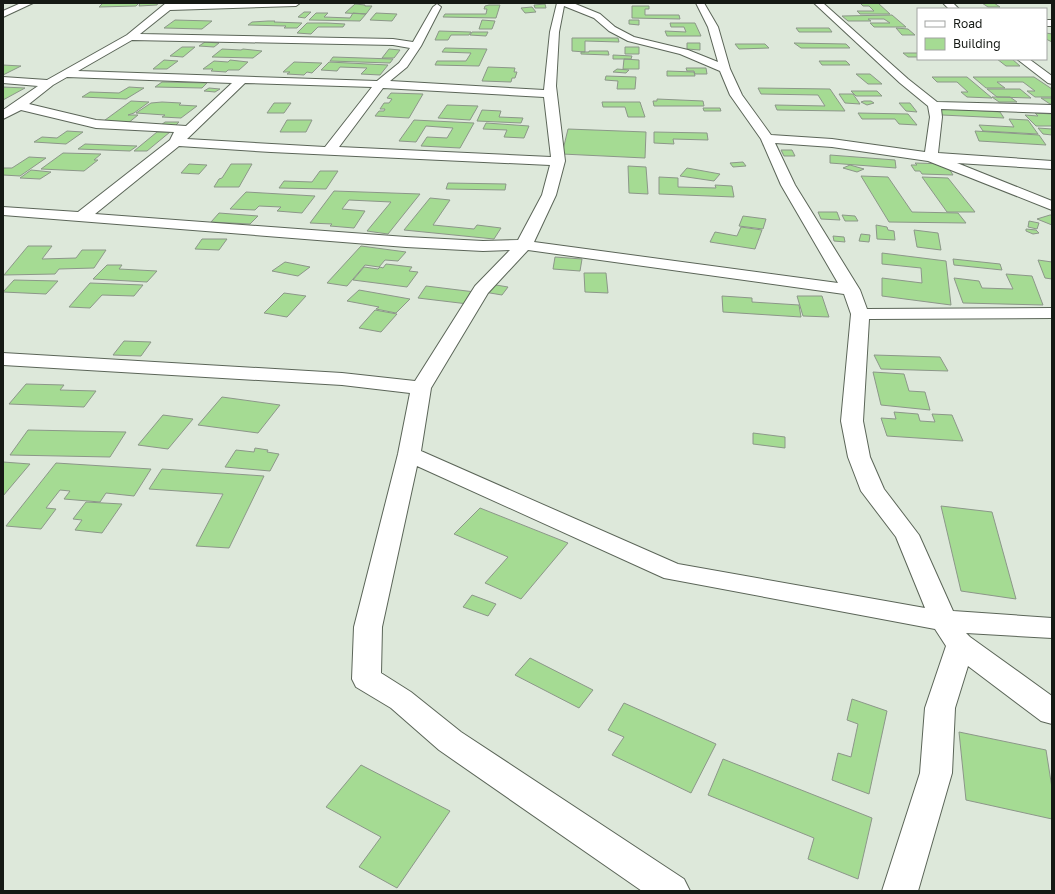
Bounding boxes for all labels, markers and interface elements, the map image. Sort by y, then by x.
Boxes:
legend [917,8,1047,60]
text: Road [953,16,982,31]
text: Building [953,36,1001,51]

